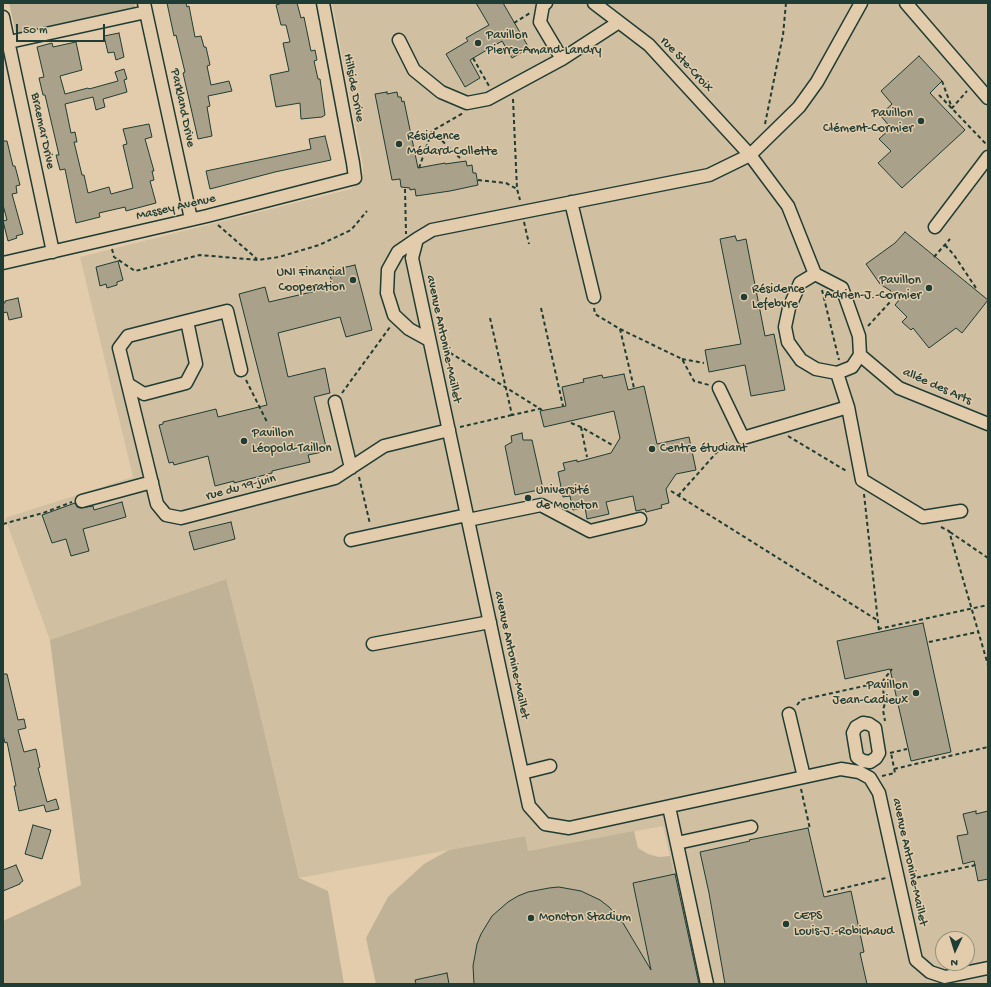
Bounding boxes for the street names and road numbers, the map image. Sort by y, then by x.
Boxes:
street label: rue Ste-Croix [656,34,716,96]
street label: Hillside Drive [339,52,367,124]
street label: Parkland Drive [166,67,198,149]
street label: Braemar Drive [26,91,58,171]
street label: Massey Avenue [135,191,217,225]
street label: avenue Antonine-Maillet [422,274,464,404]
street label: allée des Arts [900,365,974,409]
street label: rue du 19-juin [204,471,278,505]
street label: avenue Antonine-Maillet [490,590,532,720]
street label: avenue Antonine-Maillet [888,797,930,927]

